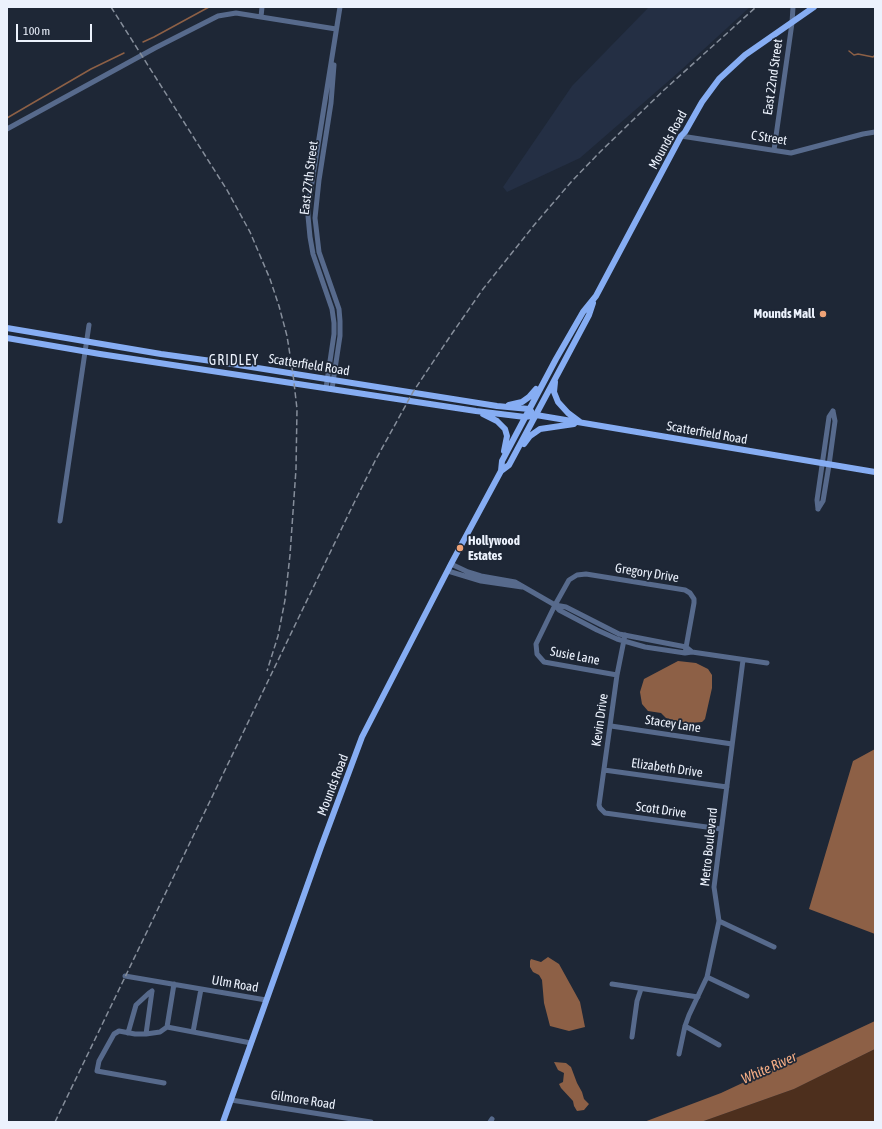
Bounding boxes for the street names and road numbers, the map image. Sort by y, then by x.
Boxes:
street label: East 22nd Street [760,38,786,116]
street label: Mounds Road [645,108,691,172]
street label: C Street [750,127,788,149]
street label: East 27th Street [297,140,321,216]
street label: Scatterfield Road [267,351,351,379]
street label: Scatterfield Road [665,418,749,448]
street label: Gregory Drive [614,560,680,586]
street label: Susie Lane [549,644,601,668]
street label: Kevin Drive [589,692,611,748]
street label: Stacey Lane [644,712,702,736]
street label: Mounds Road [314,752,352,818]
street label: Elizabeth Drive [630,755,704,781]
street label: Scott Drive [635,799,687,821]
street label: Metro Boulevard [697,807,721,887]
street label: Ulm Road [210,972,260,996]
street label: Gilmore Road [270,1087,336,1113]

